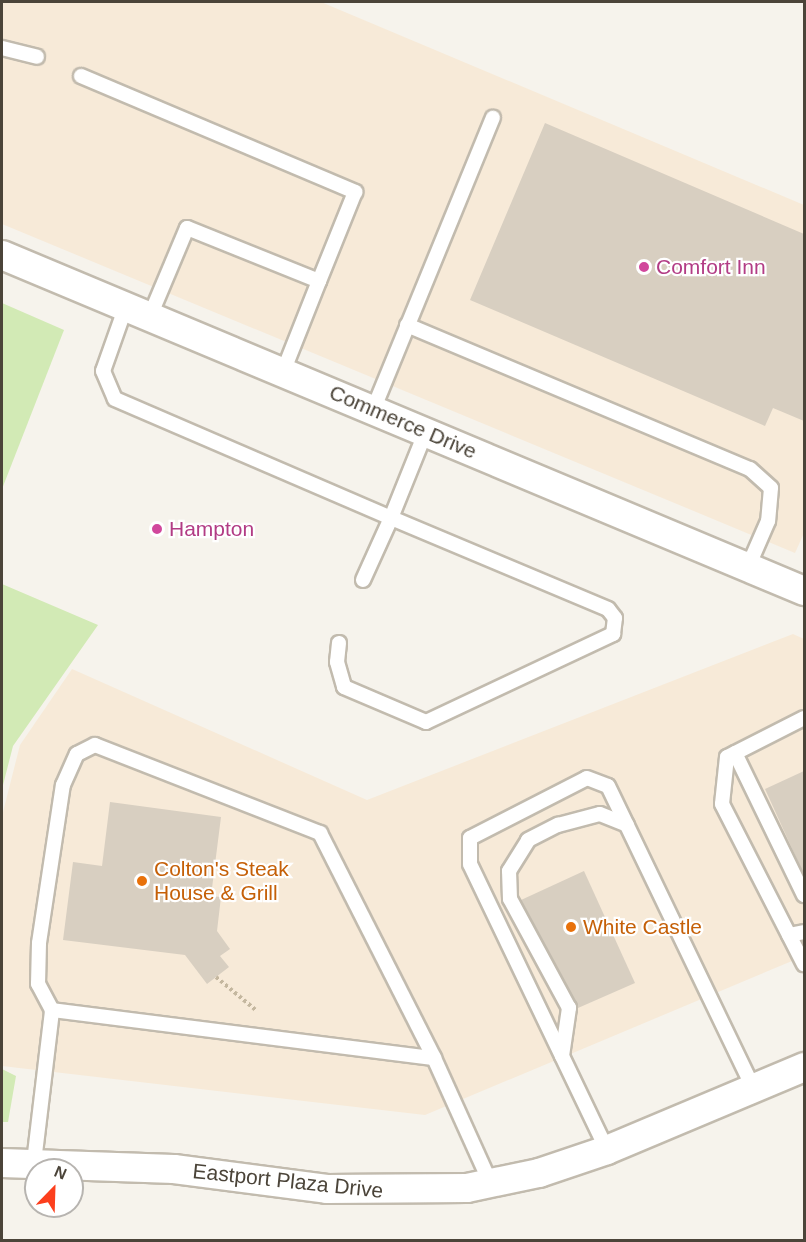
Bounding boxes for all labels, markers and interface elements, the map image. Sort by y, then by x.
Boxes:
place label: Comfort Inn [656,254,766,280]
marker: Comfort Inn [637,260,651,274]
street label: Commerce Drive [326,380,480,464]
place label: Hampton [169,516,254,542]
marker: Hampton [150,522,164,536]
place label: Colton's Steak House & Grill [154,856,289,906]
marker: Colton's Steak House & Grill [135,874,149,888]
place label: White Castle [583,914,702,940]
marker: White Castle [564,920,578,934]
north arrow [24,1158,84,1218]
street label: Eastport Plaza Drive [192,1158,384,1204]
text: N [52,1163,69,1183]

